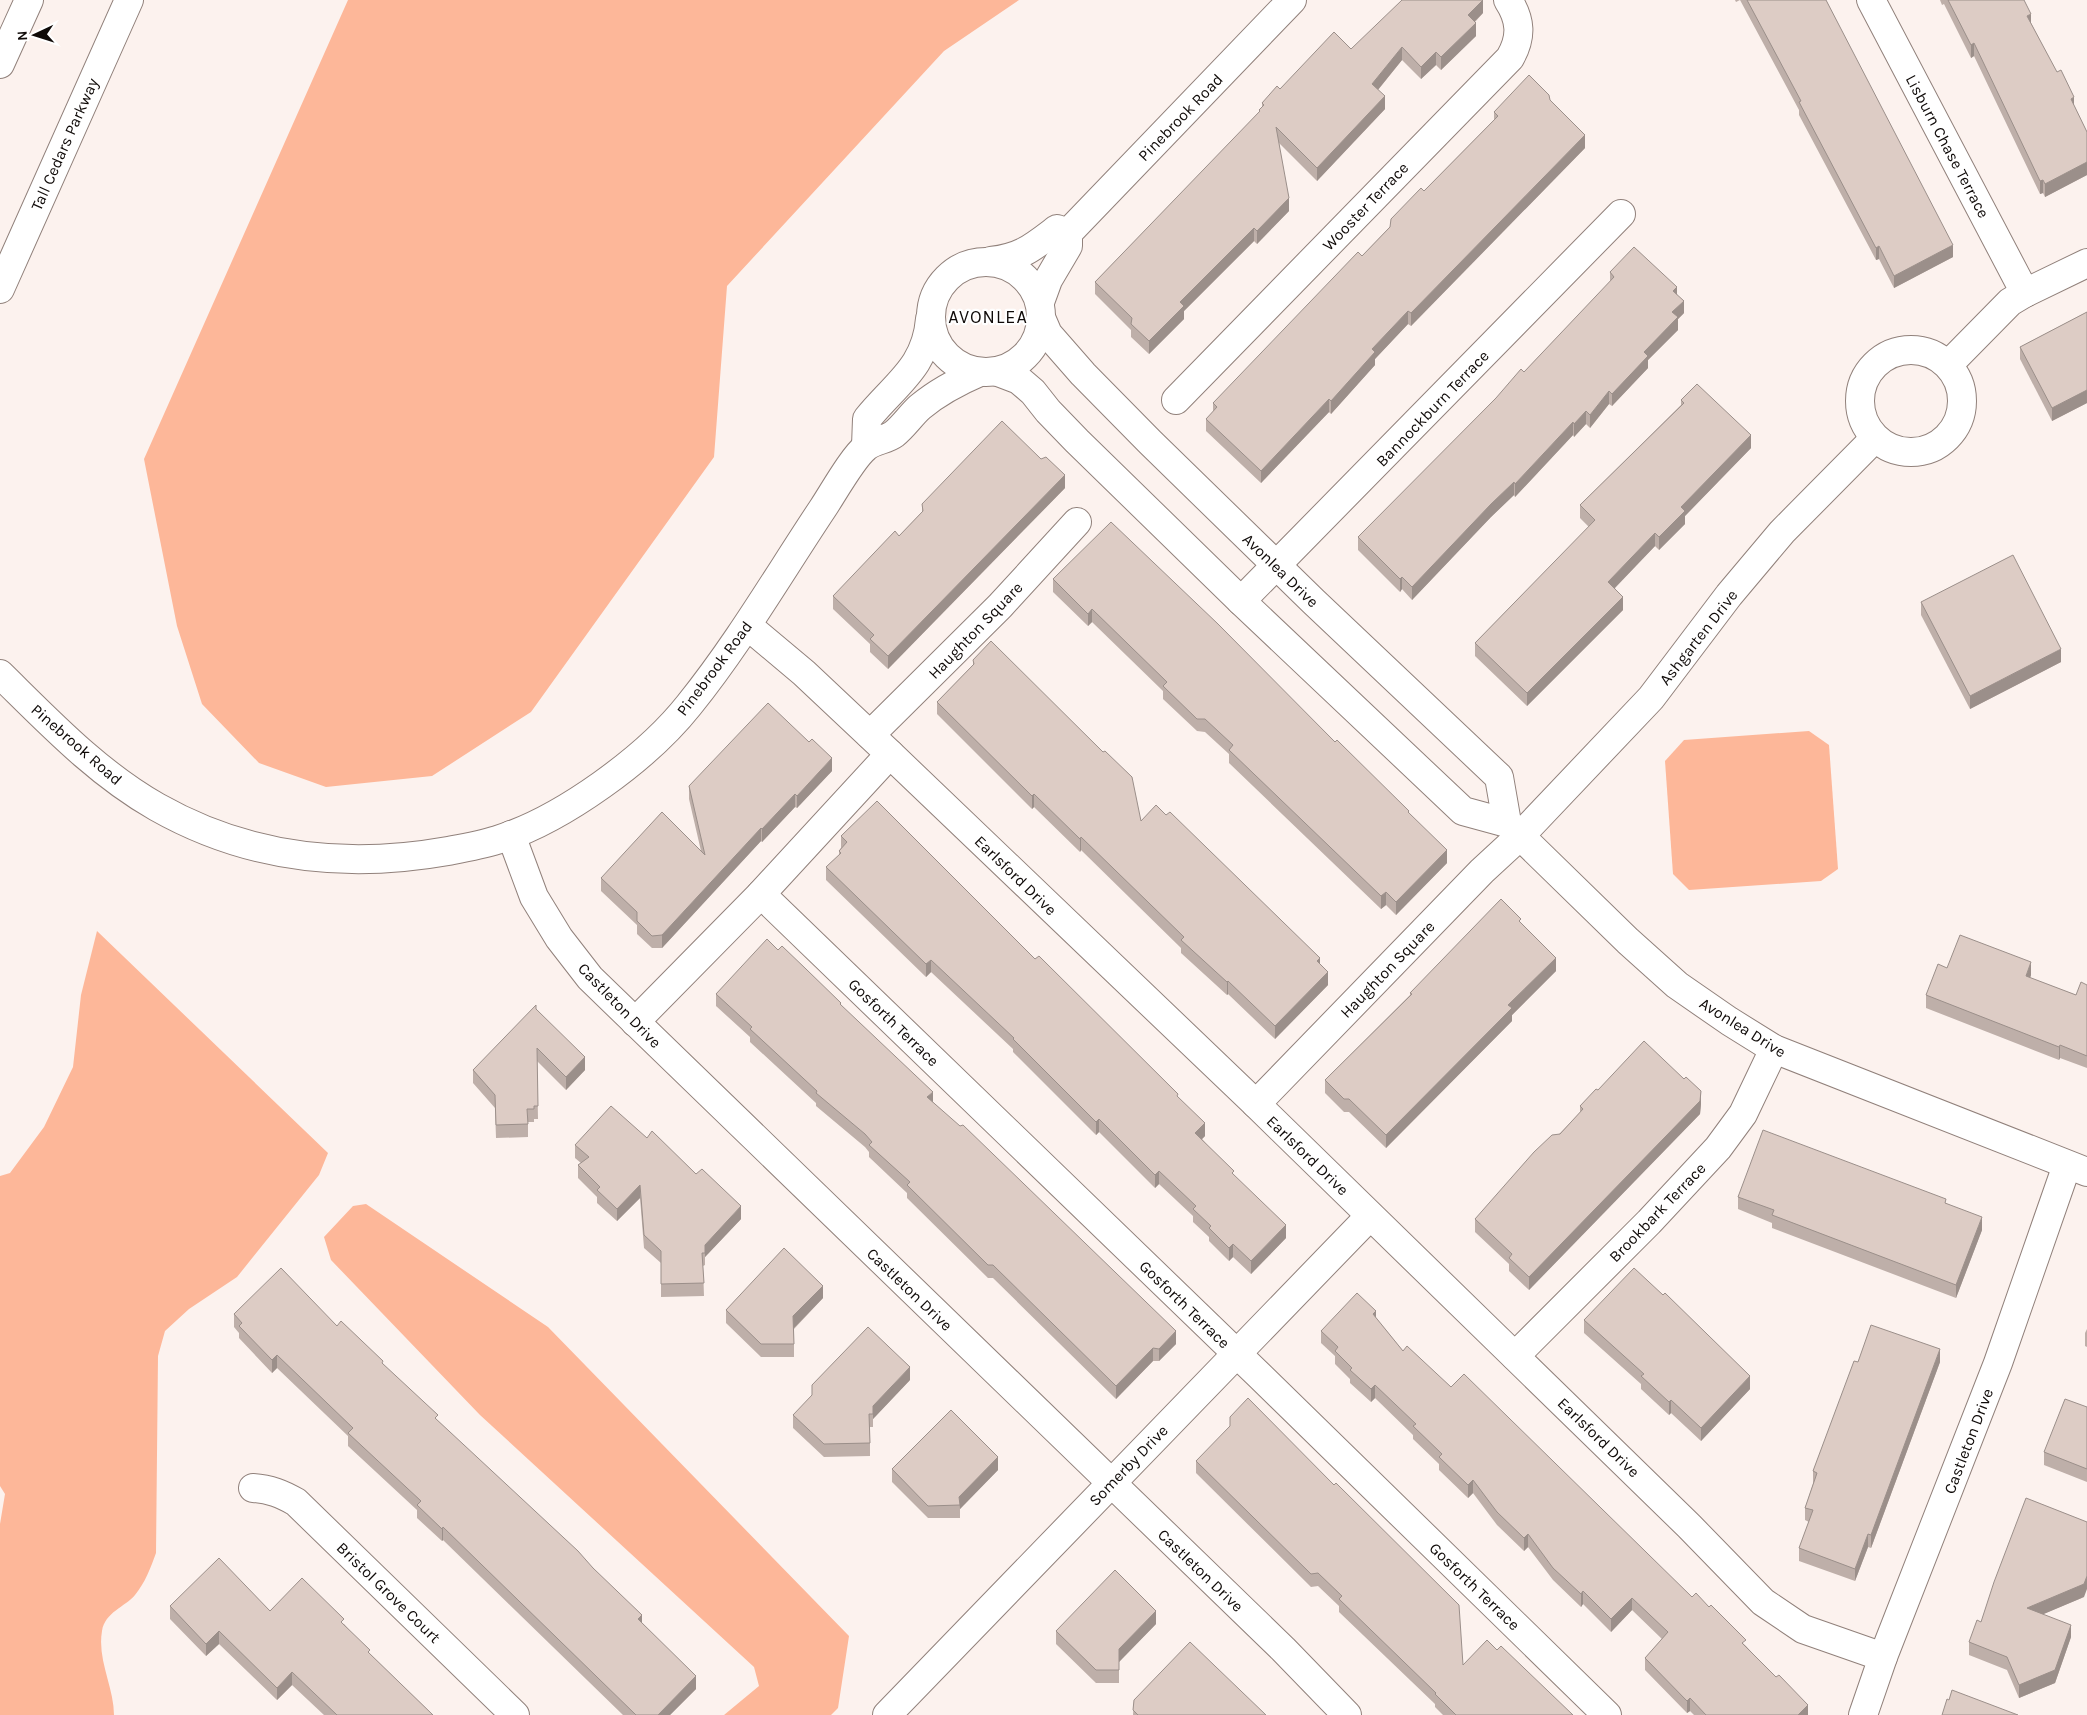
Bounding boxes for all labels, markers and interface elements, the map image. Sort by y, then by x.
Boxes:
north arrow [10,10,60,60]
text: N [14,30,31,41]
street label: Pinebrook Road [1134,70,1227,165]
street label: Lisburn Chase Terrace [1902,71,1993,221]
street label: Tall Cedars Parkway [27,75,102,213]
street label: Wooster Terrace [1318,158,1412,254]
district label: AVONLEA [948,306,1028,328]
street label: Bannockburn Terrace [1372,346,1493,470]
street label: Avonlea Drive [1239,530,1322,611]
street label: Haughton Square [924,578,1027,683]
street label: Ashgarten Drive [1655,586,1742,689]
street label: Pinebrook Road [673,617,756,720]
street label: Pinebrook Road [27,700,126,789]
street label: Earlsford Drive [971,831,1061,919]
street label: Haughton Square [1336,917,1439,1022]
street label: Castleton Drive [574,959,665,1052]
street label: Gosforth Terrace [844,974,943,1070]
street label: Avonlea Drive [1696,993,1789,1061]
street label: Earlsford Drive [1263,1111,1353,1199]
street label: Brookbark Terrace [1605,1159,1710,1266]
street label: Castleton Drive [863,1244,956,1335]
street label: Gosforth Terrace [1135,1256,1234,1352]
street label: Castleton Drive [1940,1386,1997,1497]
street label: Earlsford Drive [1554,1393,1644,1481]
street label: Somerby Drive [1085,1421,1172,1510]
street label: Castleton Drive [1154,1525,1247,1616]
street label: Bristol Grove Court [333,1538,444,1647]
street label: Gosforth Terrace [1425,1538,1524,1634]

